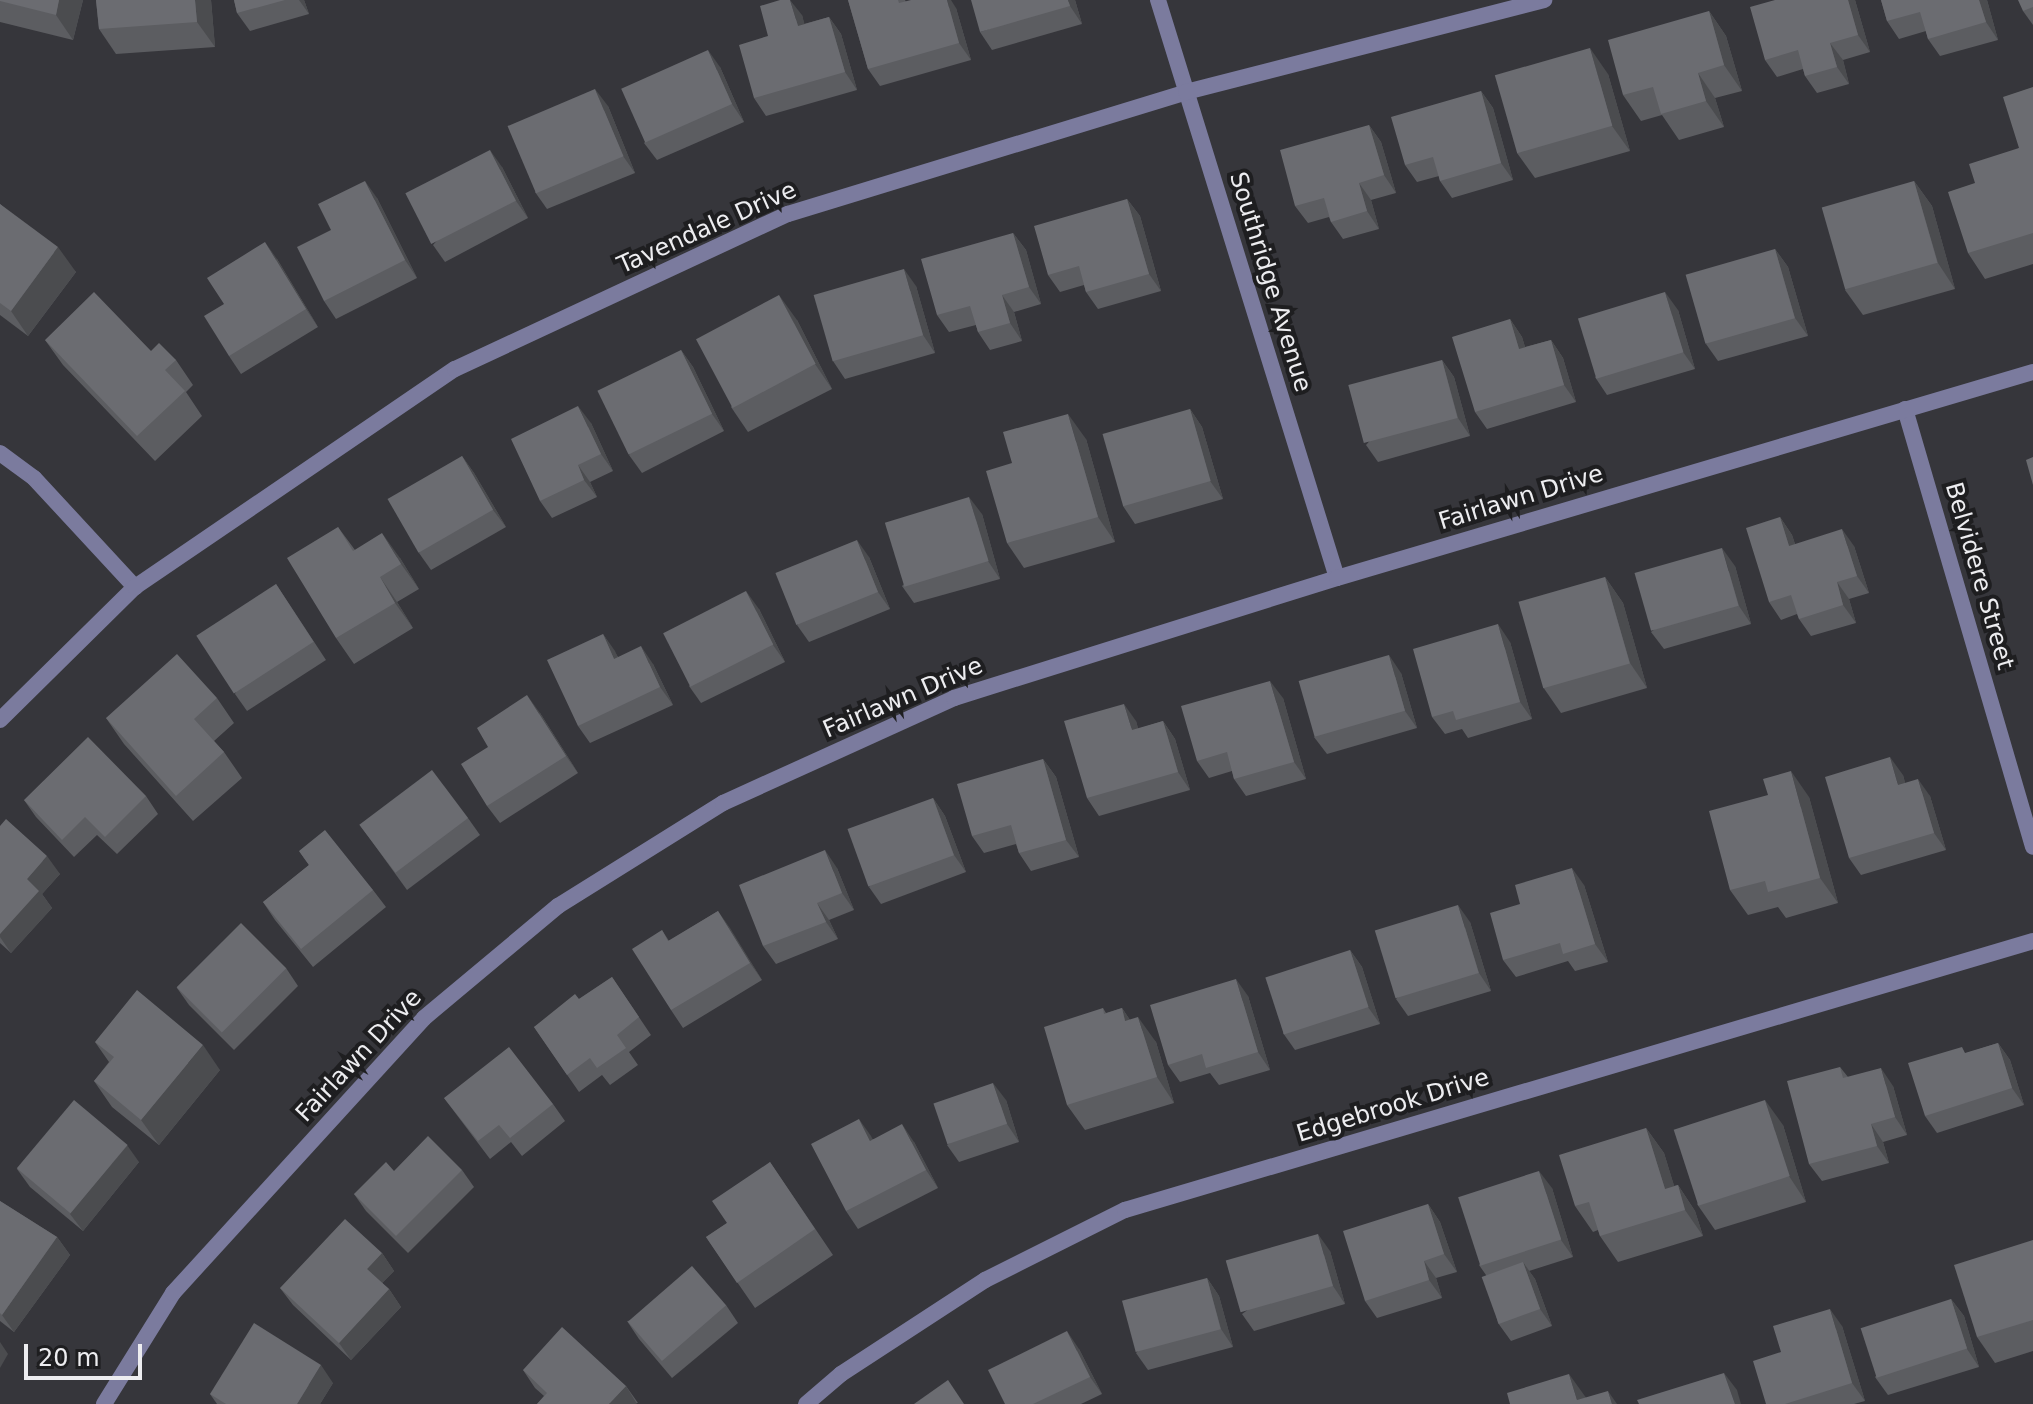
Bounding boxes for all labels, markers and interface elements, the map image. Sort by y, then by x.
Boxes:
street label: Southridge Avenue [1223,169,1317,395]
street label: Tavendale Drive [613,176,801,280]
street label: Fairlawn Drive [1435,459,1607,537]
street label: Belvidere Street [1938,479,2020,673]
street label: Fairlawn Drive [819,651,987,745]
street label: Fairlawn Drive [290,984,428,1128]
street label: Edgebrook Drive [1293,1063,1493,1149]
scale bar [28,1328,146,1378]
text: 20 m [38,1344,100,1372]

